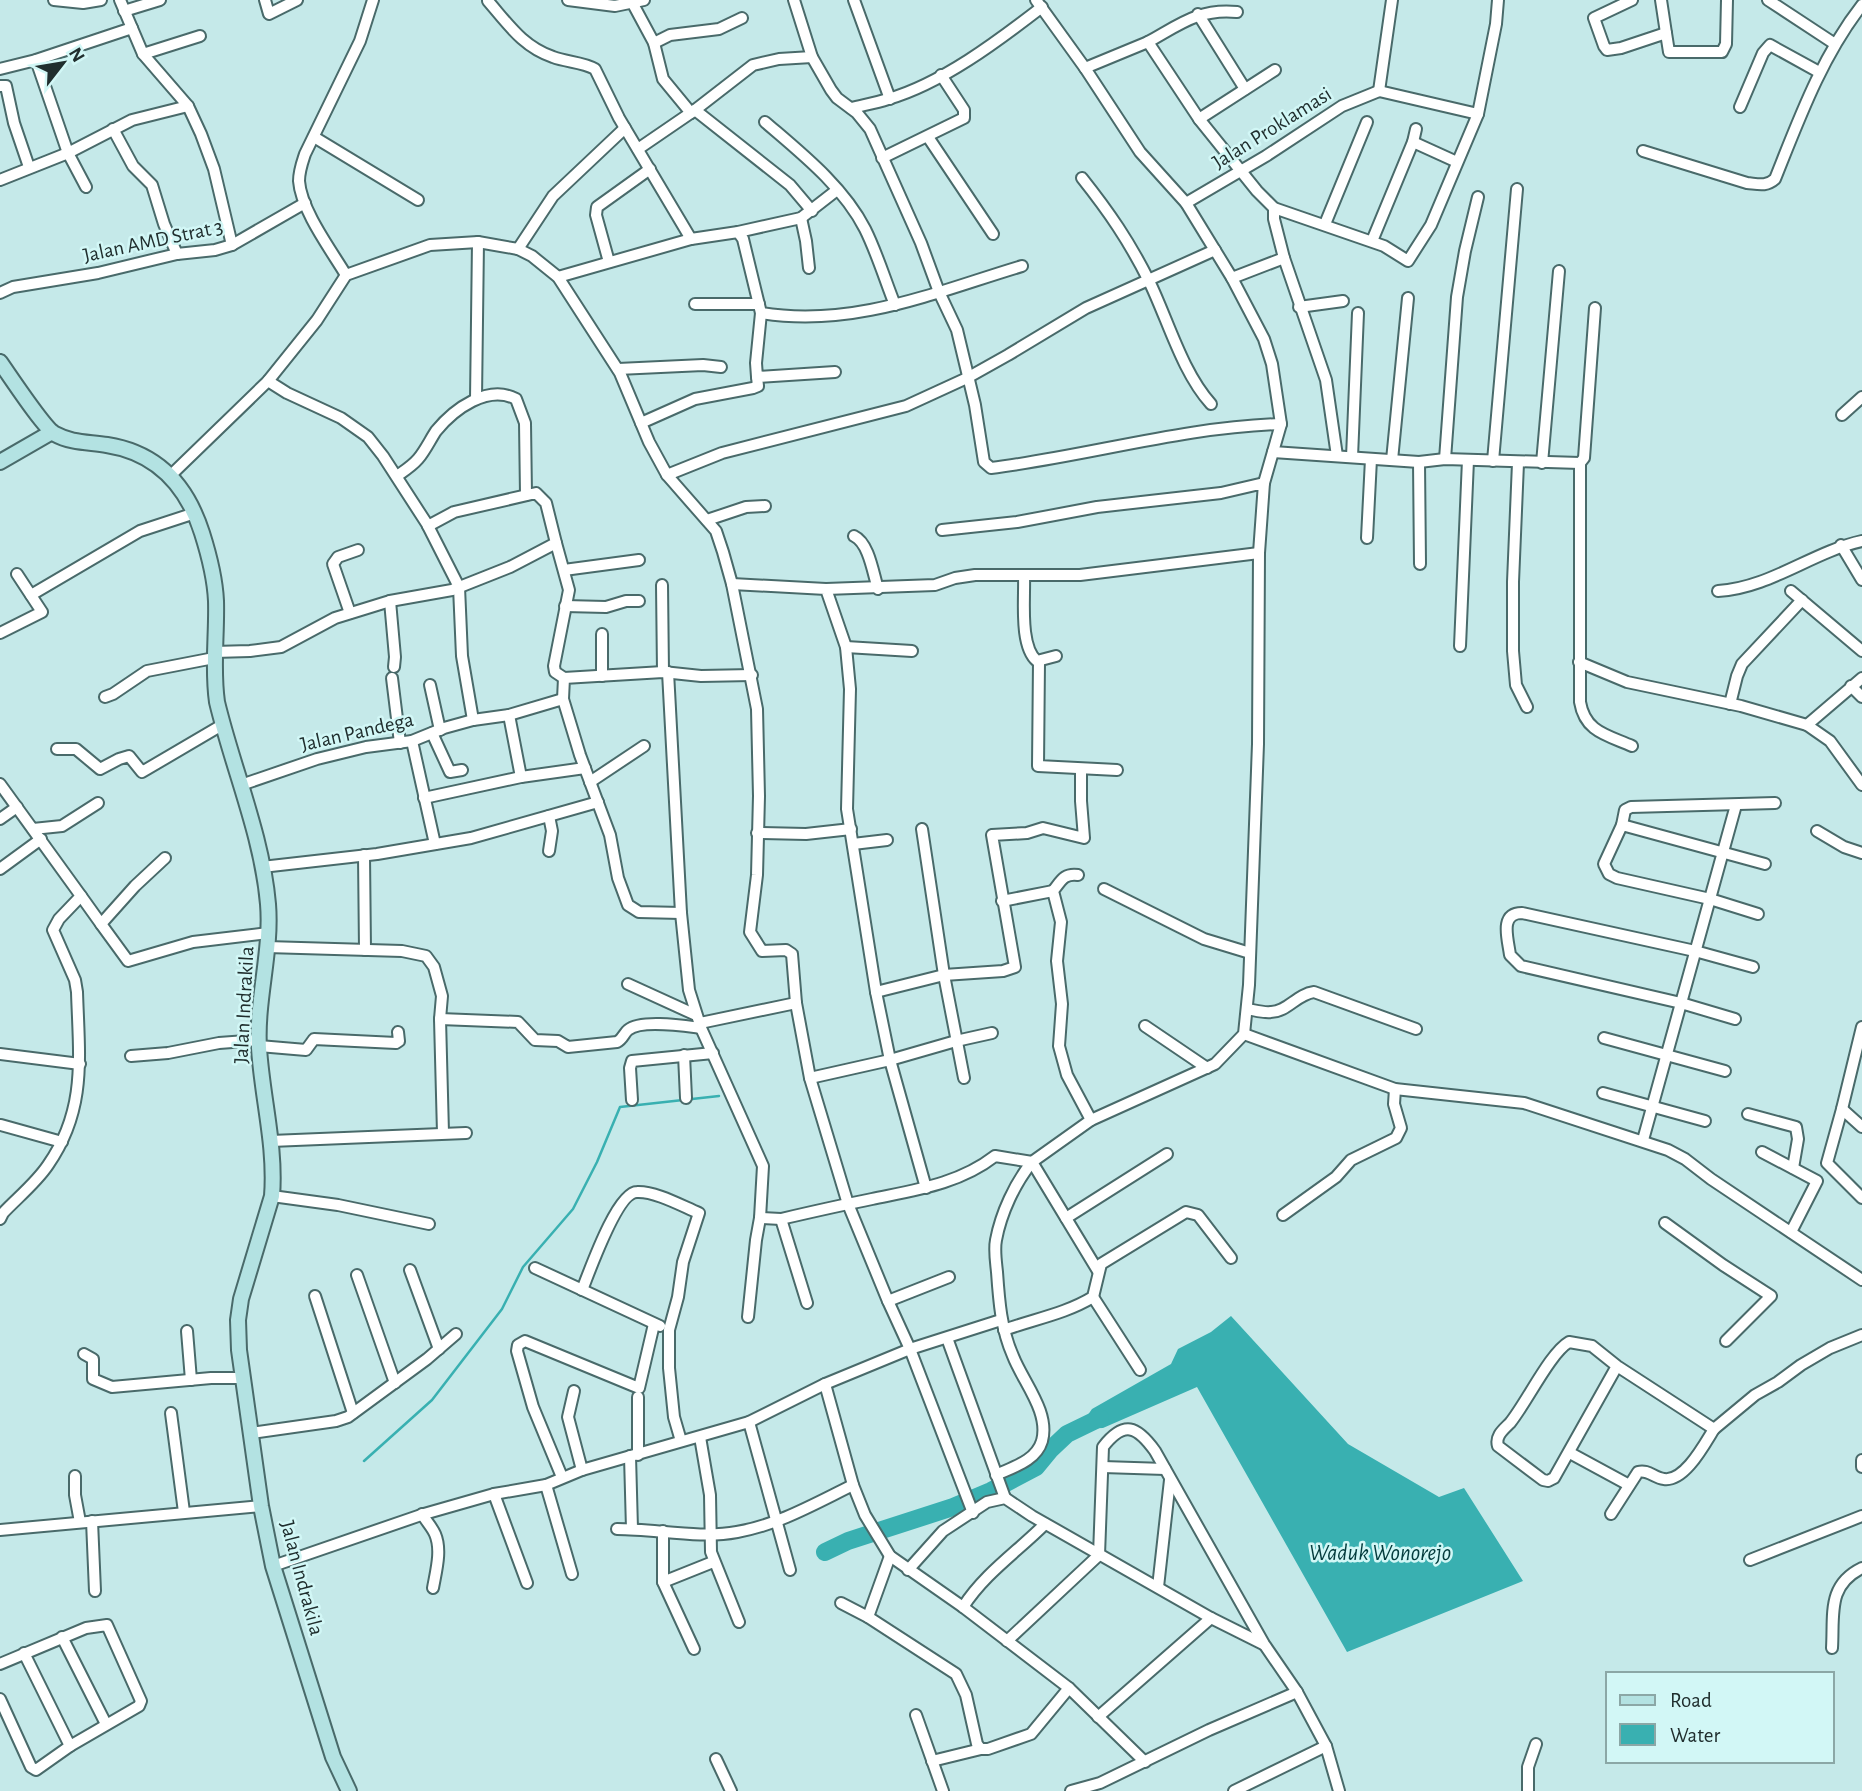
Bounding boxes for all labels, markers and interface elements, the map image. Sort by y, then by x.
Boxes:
north arrow [28,28,98,98]
text: N [65,44,88,66]
street label: Jalan Proklamasi [1209,83,1335,173]
street label: Jalan AMD Strat 3 [81,216,225,266]
street label: Jalan Pandega [298,709,416,755]
street label: Jalan Indrakila [230,945,258,1064]
street label: Jalan Indrakila [277,1518,327,1638]
water label: Waduk Wonorejo [1309,1542,1451,1565]
legend [1606,1672,1834,1763]
text: Road [1670,1690,1712,1711]
text: Water [1670,1725,1720,1746]

